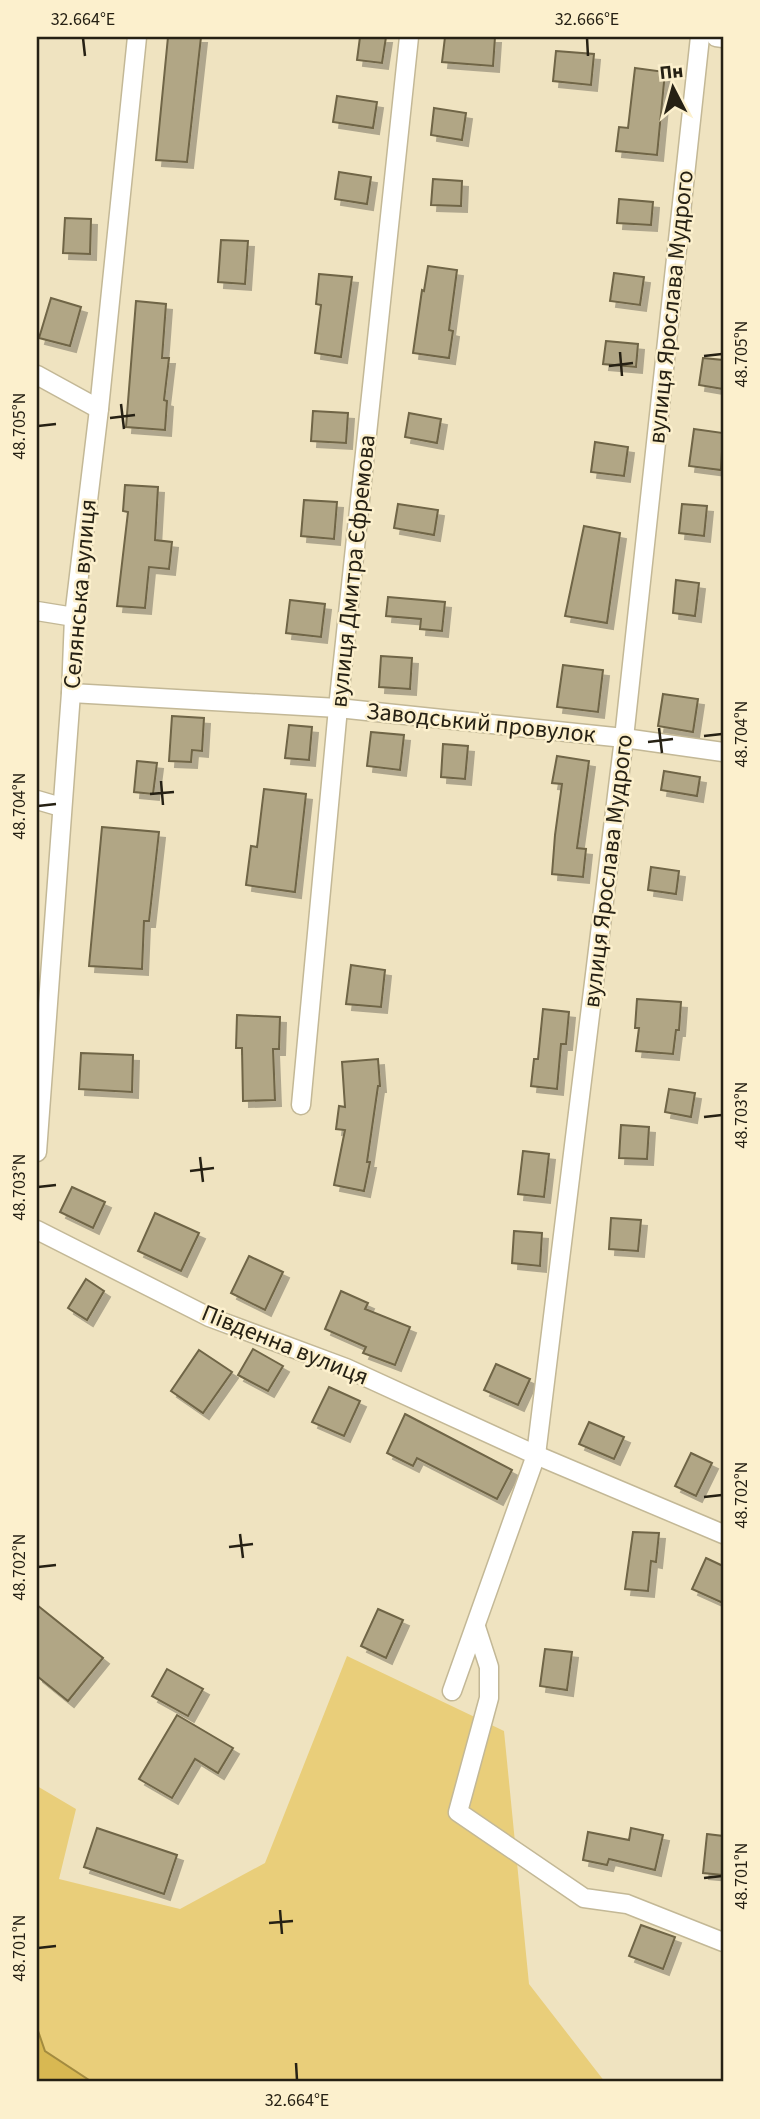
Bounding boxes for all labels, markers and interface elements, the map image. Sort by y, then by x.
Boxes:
text: 32.664°E [51,7,115,32]
text: 32.666°E [555,7,619,32]
north arrow [638,52,708,122]
text: Пн [658,58,685,87]
street label: вулиця Ярослава Мудрого [639,168,703,446]
text: 48.705°N [729,321,754,387]
text: 48.705°N [7,393,32,459]
street label: вулиця Дмитра Єфремова [321,433,385,709]
street label: Селянська вулиця [54,498,106,690]
street label: Заводський провулок [365,694,597,752]
text: 48.704°N [729,701,754,767]
street label: вулиця Ярослава Мудрого [574,732,642,1010]
text: 48.704°N [7,773,32,839]
text: 48.703°N [729,1082,754,1148]
text: 48.703°N [7,1154,32,1220]
street label: Південна вулиця [196,1296,374,1394]
text: 48.702°N [729,1462,754,1528]
text: 48.702°N [7,1534,32,1600]
text: 48.701°N [729,1843,754,1909]
text: 48.701°N [7,1915,32,1981]
text: 32.664°E [265,2088,329,2113]

